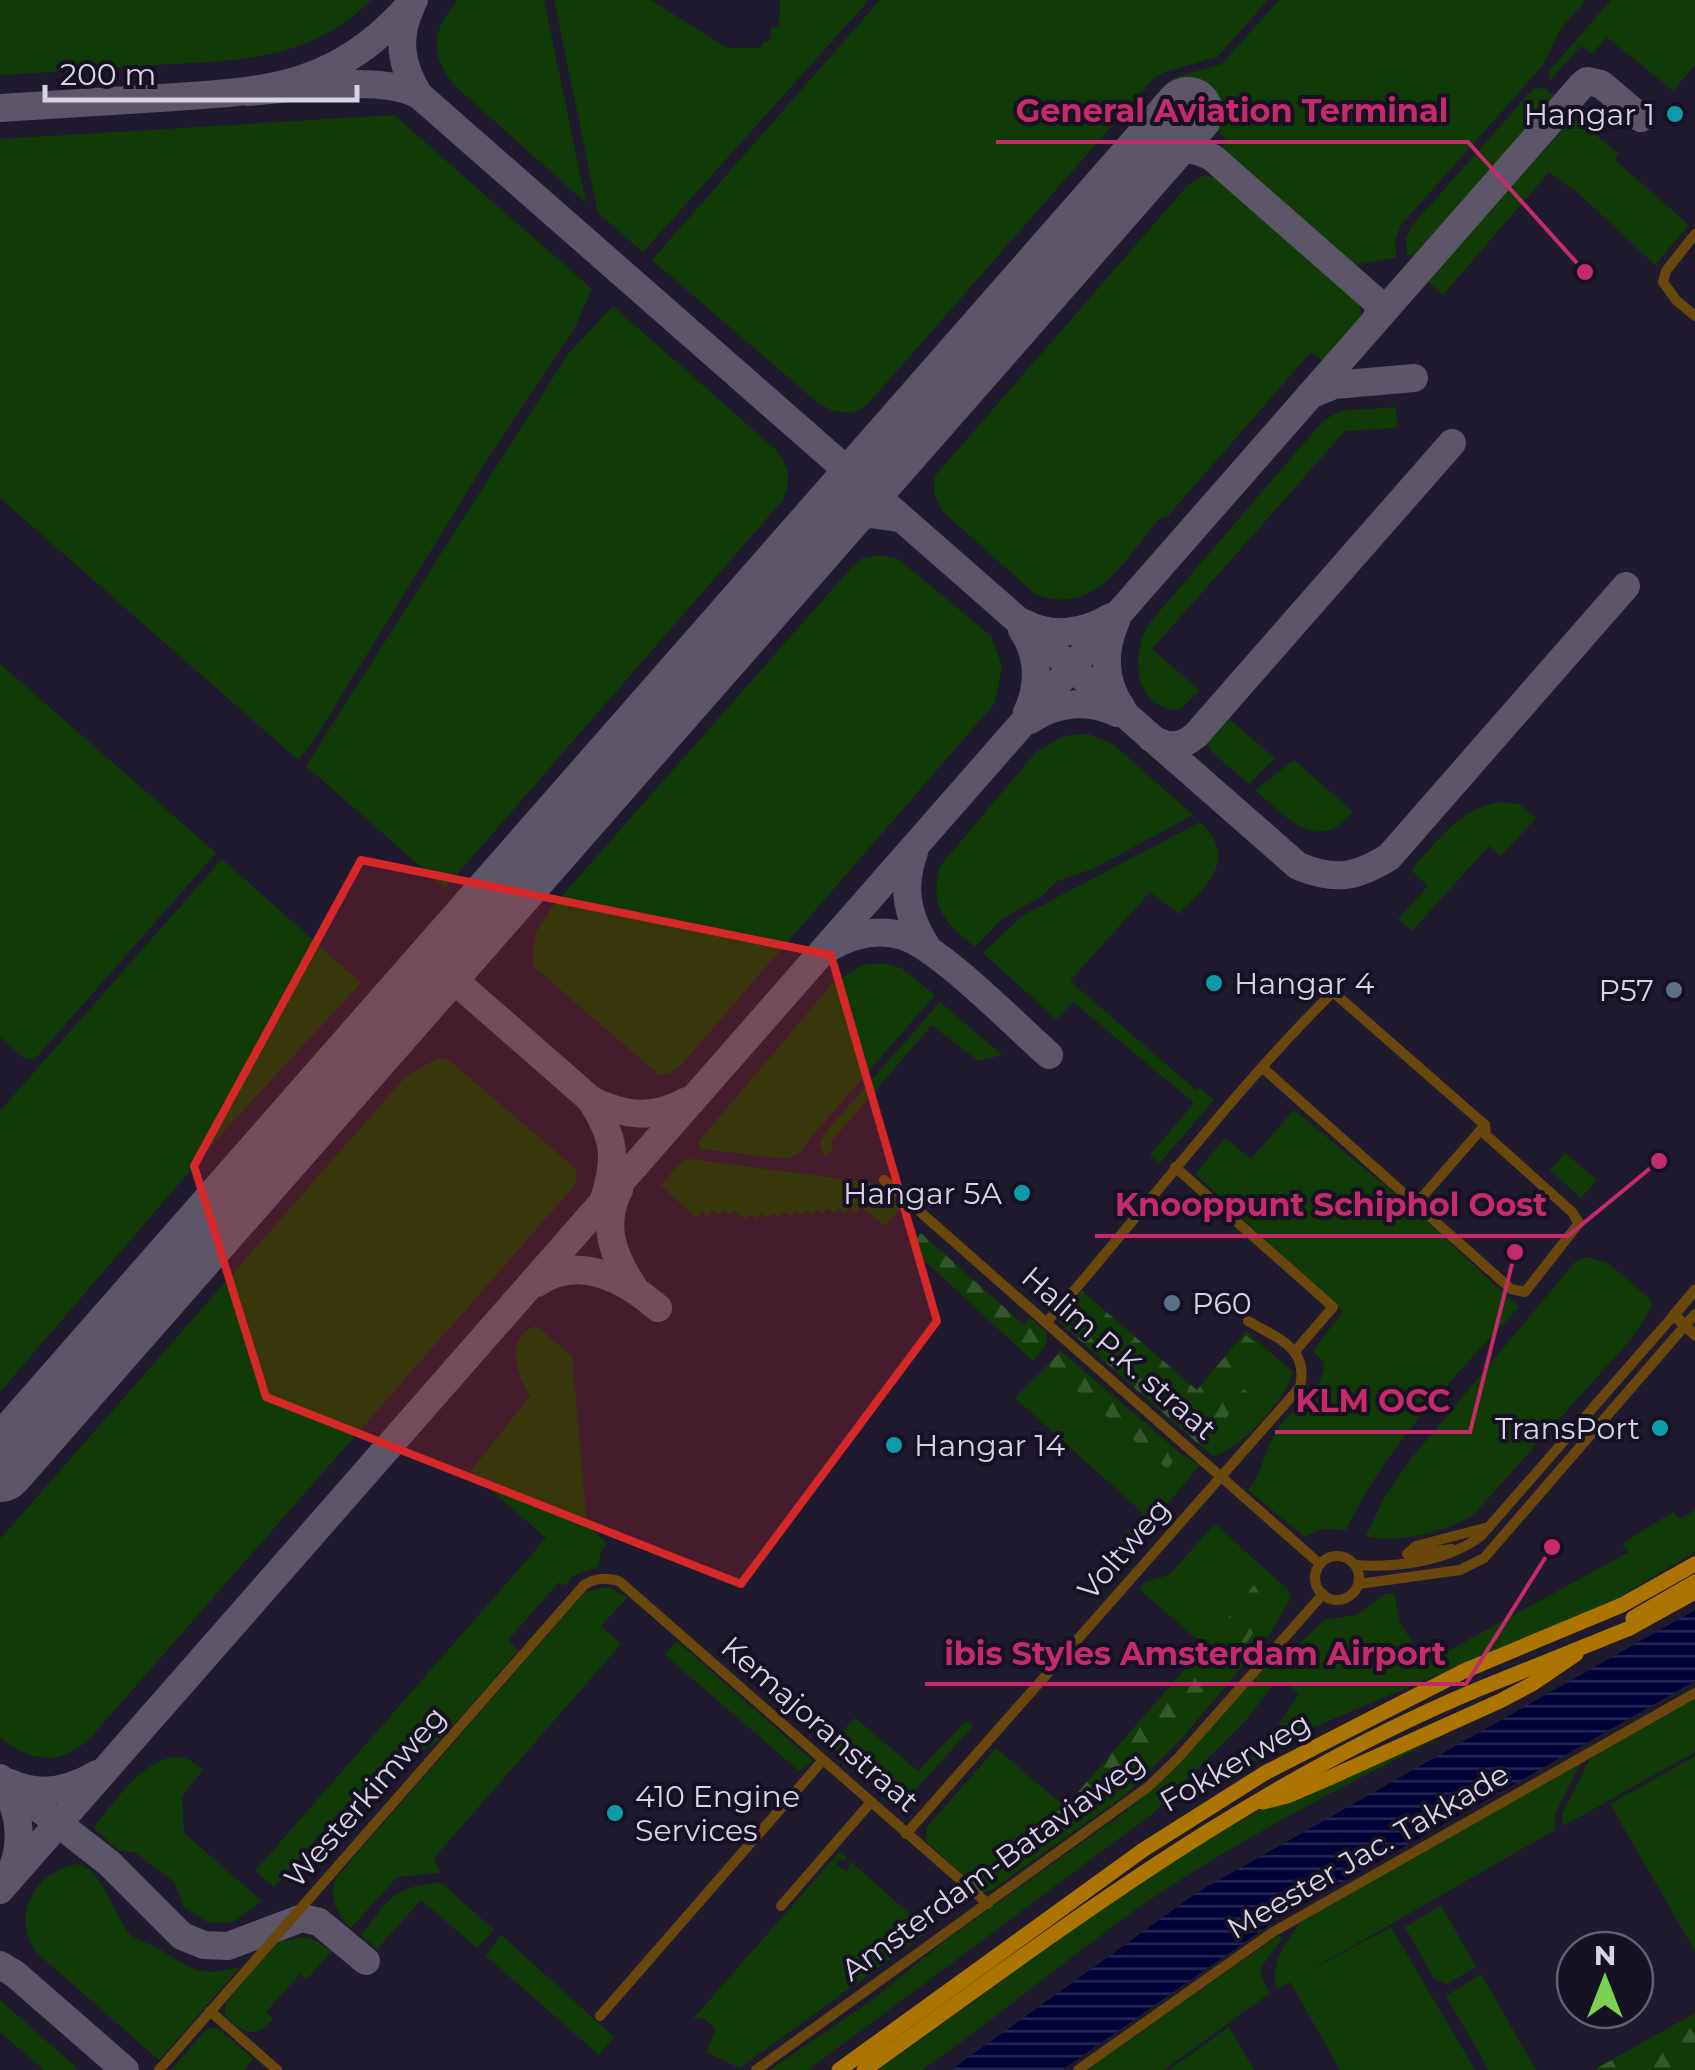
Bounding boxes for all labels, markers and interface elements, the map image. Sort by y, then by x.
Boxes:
scale bar [45,40,358,102]
text: 200 m [60,56,156,93]
callout: General Aviation Terminal [996,80,1468,142]
text: General Aviation Terminal [1016,91,1448,130]
place label: Hangar 1 [1524,96,1655,133]
marker: Hangar 1 [1664,103,1686,125]
place label: Hangar 4 [1234,965,1375,1002]
marker: Hangar 4 [1203,972,1225,994]
place label: P57 [1599,972,1654,1009]
marker: P57 [1663,979,1685,1001]
callout: Knooppunt Schiphol Oost [1095,1174,1568,1236]
place label: Hangar 5A [843,1175,1002,1212]
marker: Hangar 5A [1011,1182,1033,1204]
text: Knooppunt Schiphol Oost [1115,1185,1547,1224]
street label: Halim P.K. straat [1014,1258,1224,1448]
place label: P60 [1192,1285,1252,1322]
marker: P60 [1161,1292,1183,1314]
callout: KLM OCC [1275,1370,1470,1432]
text: KLM OCC [1296,1381,1450,1420]
place label: TransPort [1495,1410,1640,1447]
marker: TransPort [1649,1417,1671,1439]
place label: Hangar 14 [914,1427,1065,1464]
marker: Hangar 14 [883,1434,905,1456]
street label: Voltweg [1070,1491,1178,1607]
callout: ibis Styles Amsterdam Airport [925,1622,1466,1684]
street label: Kemajoranstraat [714,1628,926,1820]
text: ibis Styles Amsterdam Airport [944,1634,1446,1673]
street label: Westerkimweg [276,1699,454,1895]
street label: Fokkerweg [1153,1704,1317,1820]
street label: Amsterdam-Bataviaweg [834,1743,1152,1989]
street label: Meester Jac. Takkade [1220,1755,1516,1947]
place label: 410 Engine Services [635,1778,800,1849]
marker: 410 Engine Services [604,1802,626,1824]
north arrow [1555,1930,1655,2030]
text: N [1594,1938,1616,1972]

